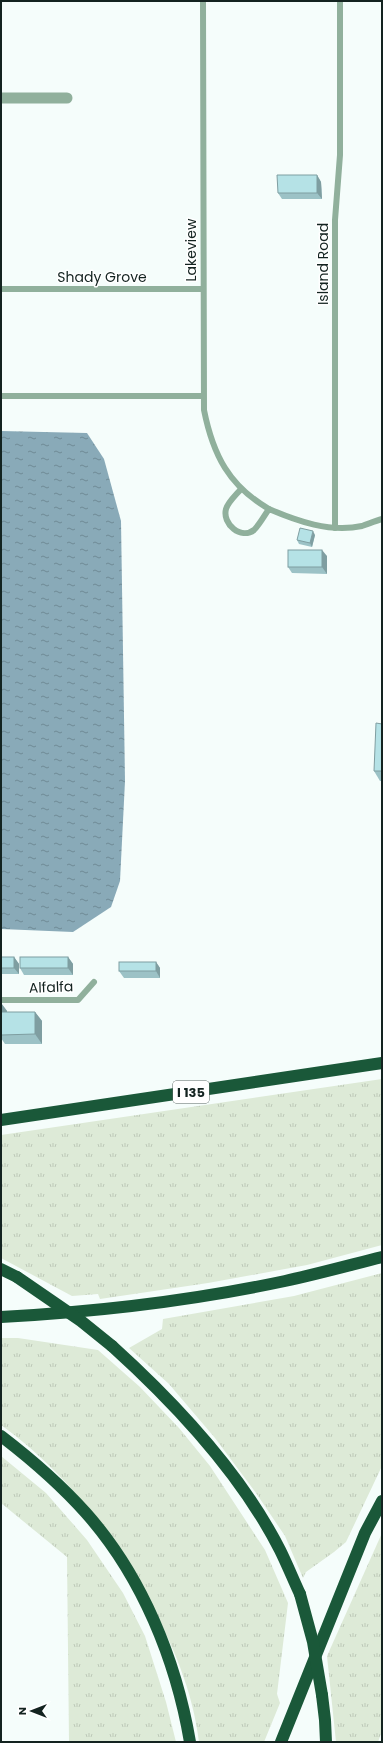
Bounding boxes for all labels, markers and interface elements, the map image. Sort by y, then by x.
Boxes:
street label: Lakeview [181,218,201,281]
street label: Island Road [313,223,333,305]
street label: Shady Grove [57,267,147,287]
street label: Alfalfa [28,976,74,998]
road number: I 135 [173,1081,209,1103]
north arrow [12,1691,52,1731]
text: N [14,1707,30,1715]

